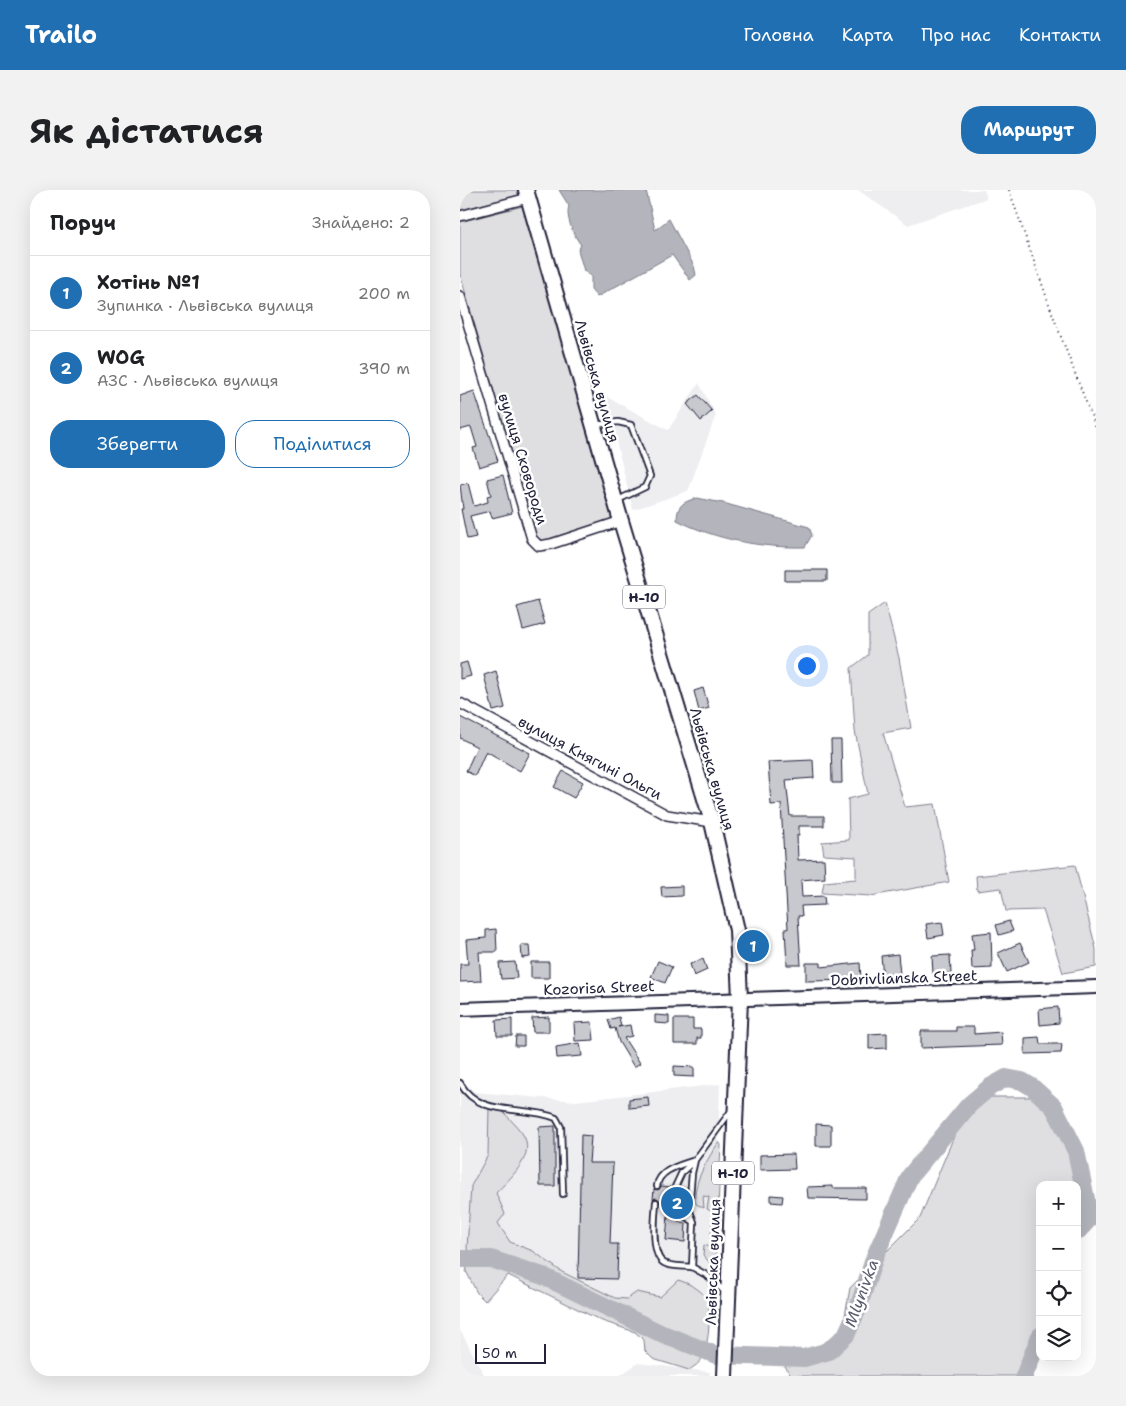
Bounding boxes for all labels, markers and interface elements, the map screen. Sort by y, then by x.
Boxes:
text: Trailo [25,19,97,51]
text: Головна [743,23,814,47]
text: Карта [842,23,893,47]
text: Про нас [921,23,991,47]
text: Контакти [1019,23,1101,47]
button: Маршрут [961,106,1096,154]
text: Як дістатися [30,107,264,154]
text: Поруч [50,209,116,237]
text: Знайдено: 2 [312,212,410,233]
text: Хотінь №1 [97,270,200,295]
text: 1 [62,283,70,304]
text: 200 m [358,283,410,304]
text: Зупинка · Львівська вулиця [97,295,314,316]
street label: Львівська вулиця [570,317,624,445]
text: WOG [97,345,145,370]
text: 2 [60,358,72,379]
text: 390 m [358,358,410,379]
text: АЗС · Львівська вулиця [97,370,279,391]
street label: вулиця Сковороди [494,391,553,527]
button: Зберегти [50,420,225,468]
button: Поділитися [235,420,410,468]
road number: Н-10 [623,586,665,608]
your location [794,653,820,679]
street label: Львівська вулиця [685,705,739,833]
street label: вулиця Княгині Ольги [515,712,666,805]
pin: 1 [737,927,769,965]
street label: Dobrivlianska Street [830,965,978,991]
street label: Kozorisa Street [543,976,655,1000]
road number: Н-10 [712,1161,754,1184]
map controls [1036,1181,1081,1361]
button: + [1036,1181,1081,1226]
pin: 2 [661,1184,693,1222]
street label: Львівська вулиця [701,1198,725,1326]
button: − [1036,1226,1081,1271]
water label: Mlynivka [840,1256,883,1330]
button: locate [1036,1271,1081,1316]
button: layers [1036,1316,1081,1361]
scale bar [475,1341,546,1364]
text: 50 m [482,1344,517,1362]

